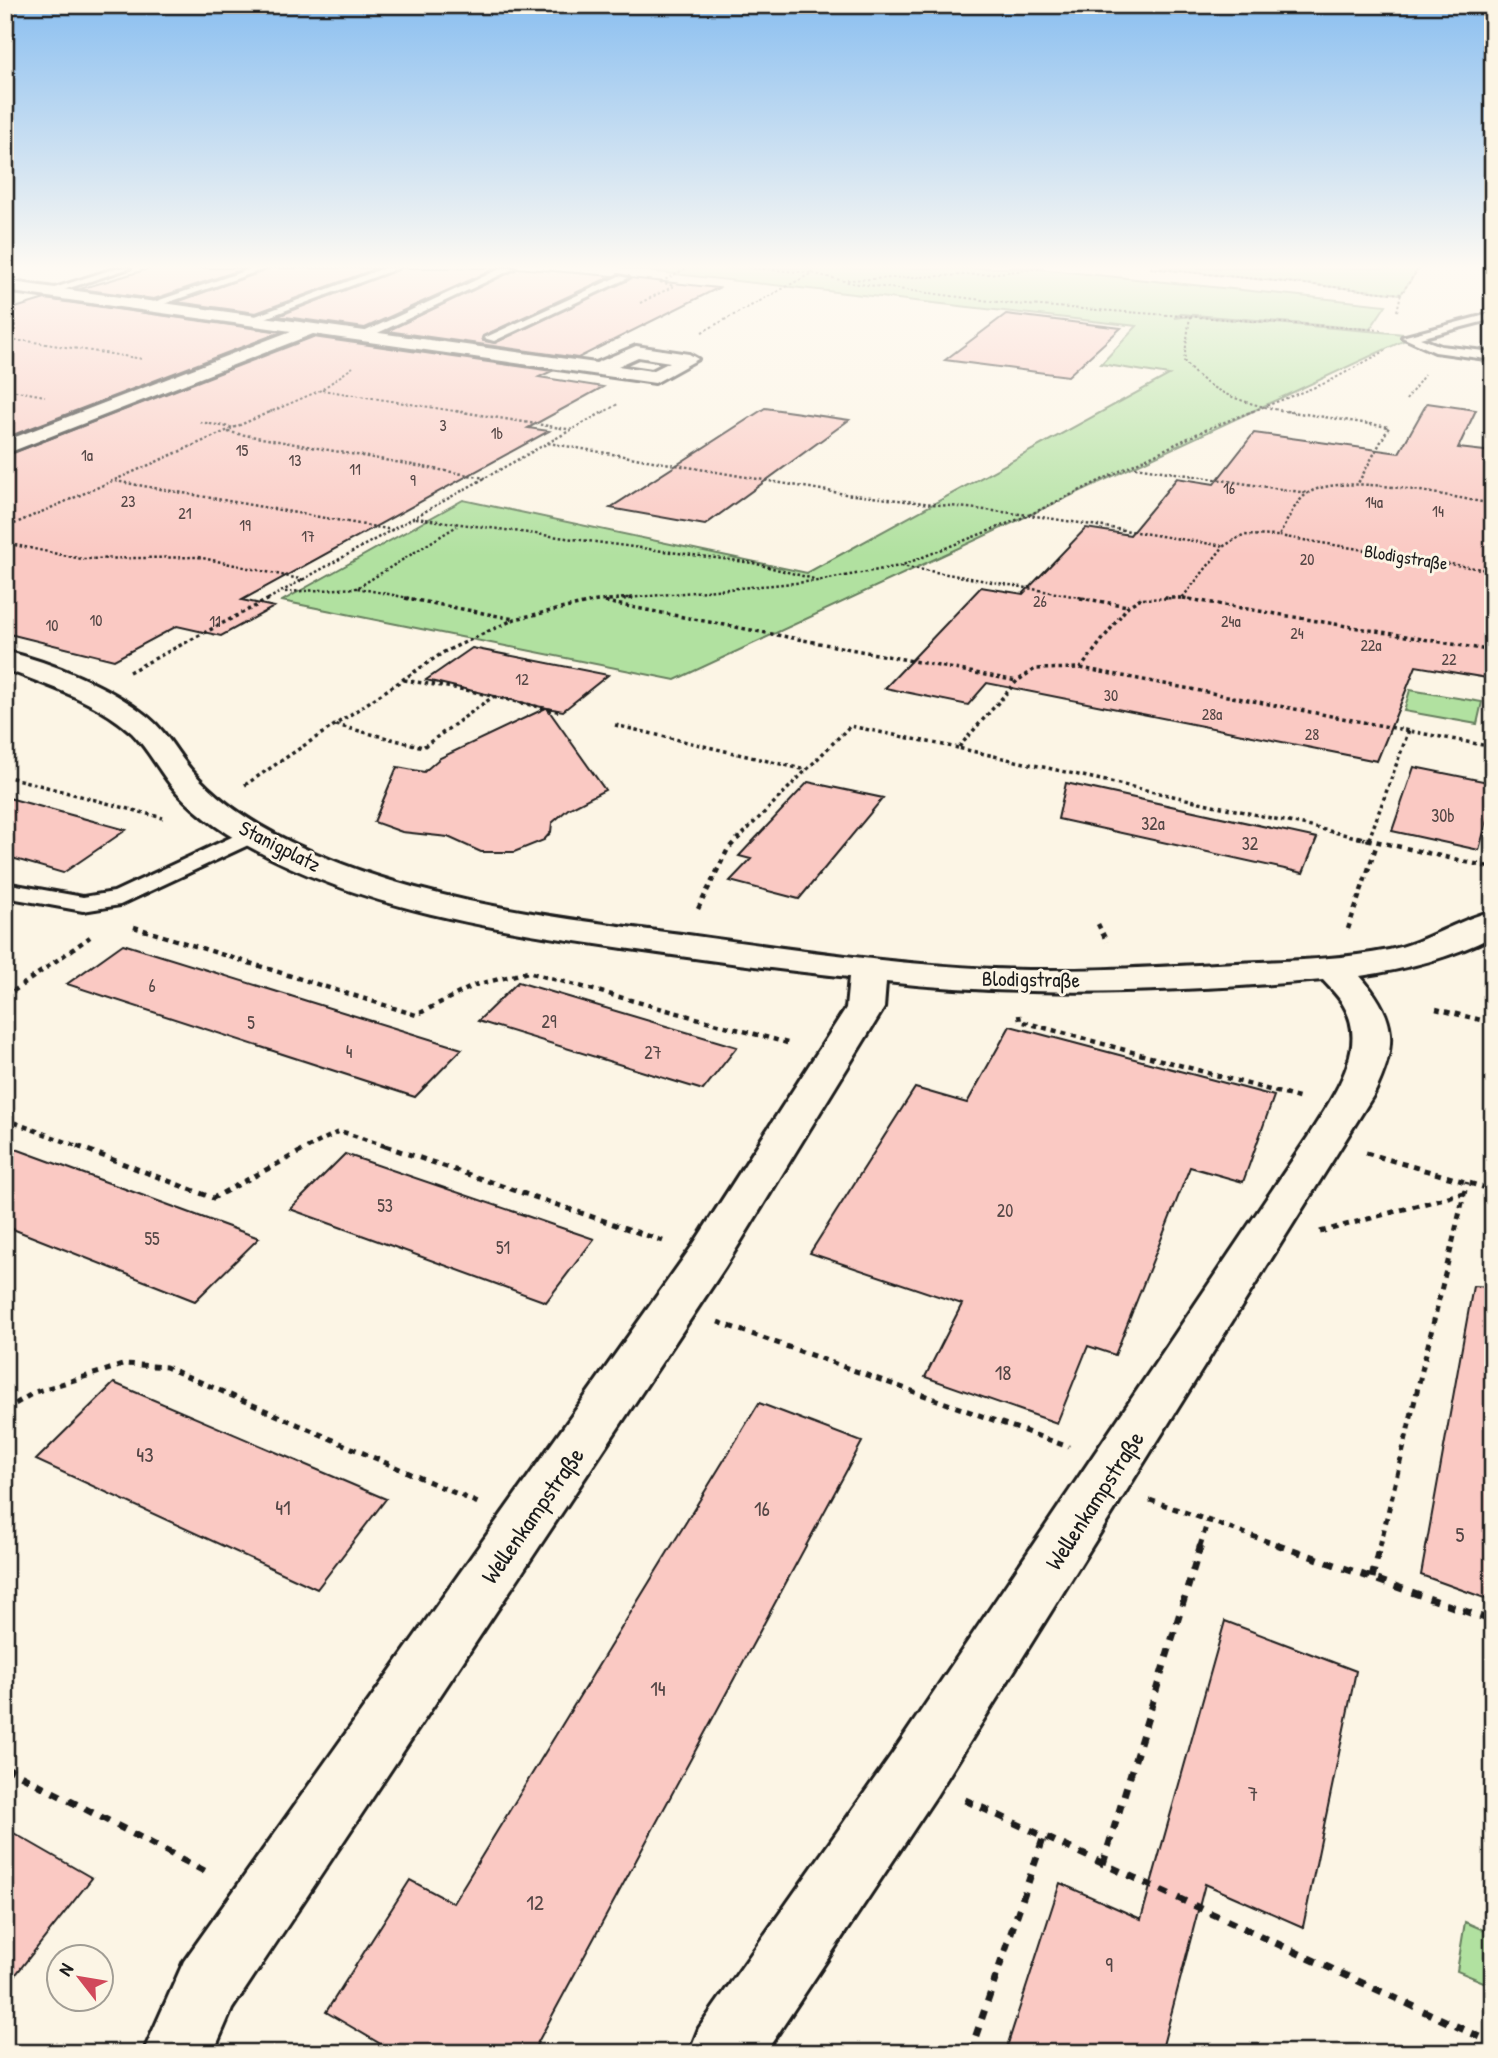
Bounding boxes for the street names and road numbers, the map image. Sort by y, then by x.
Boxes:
street label: Blodigstraße [1363,538,1449,576]
street label: Stanigplatz [234,813,326,879]
street label: Blodigstraße [982,964,1080,994]
street label: Wellenkampstraße [1037,1424,1151,1576]
street label: Wellenkampstraße [473,1440,591,1589]

